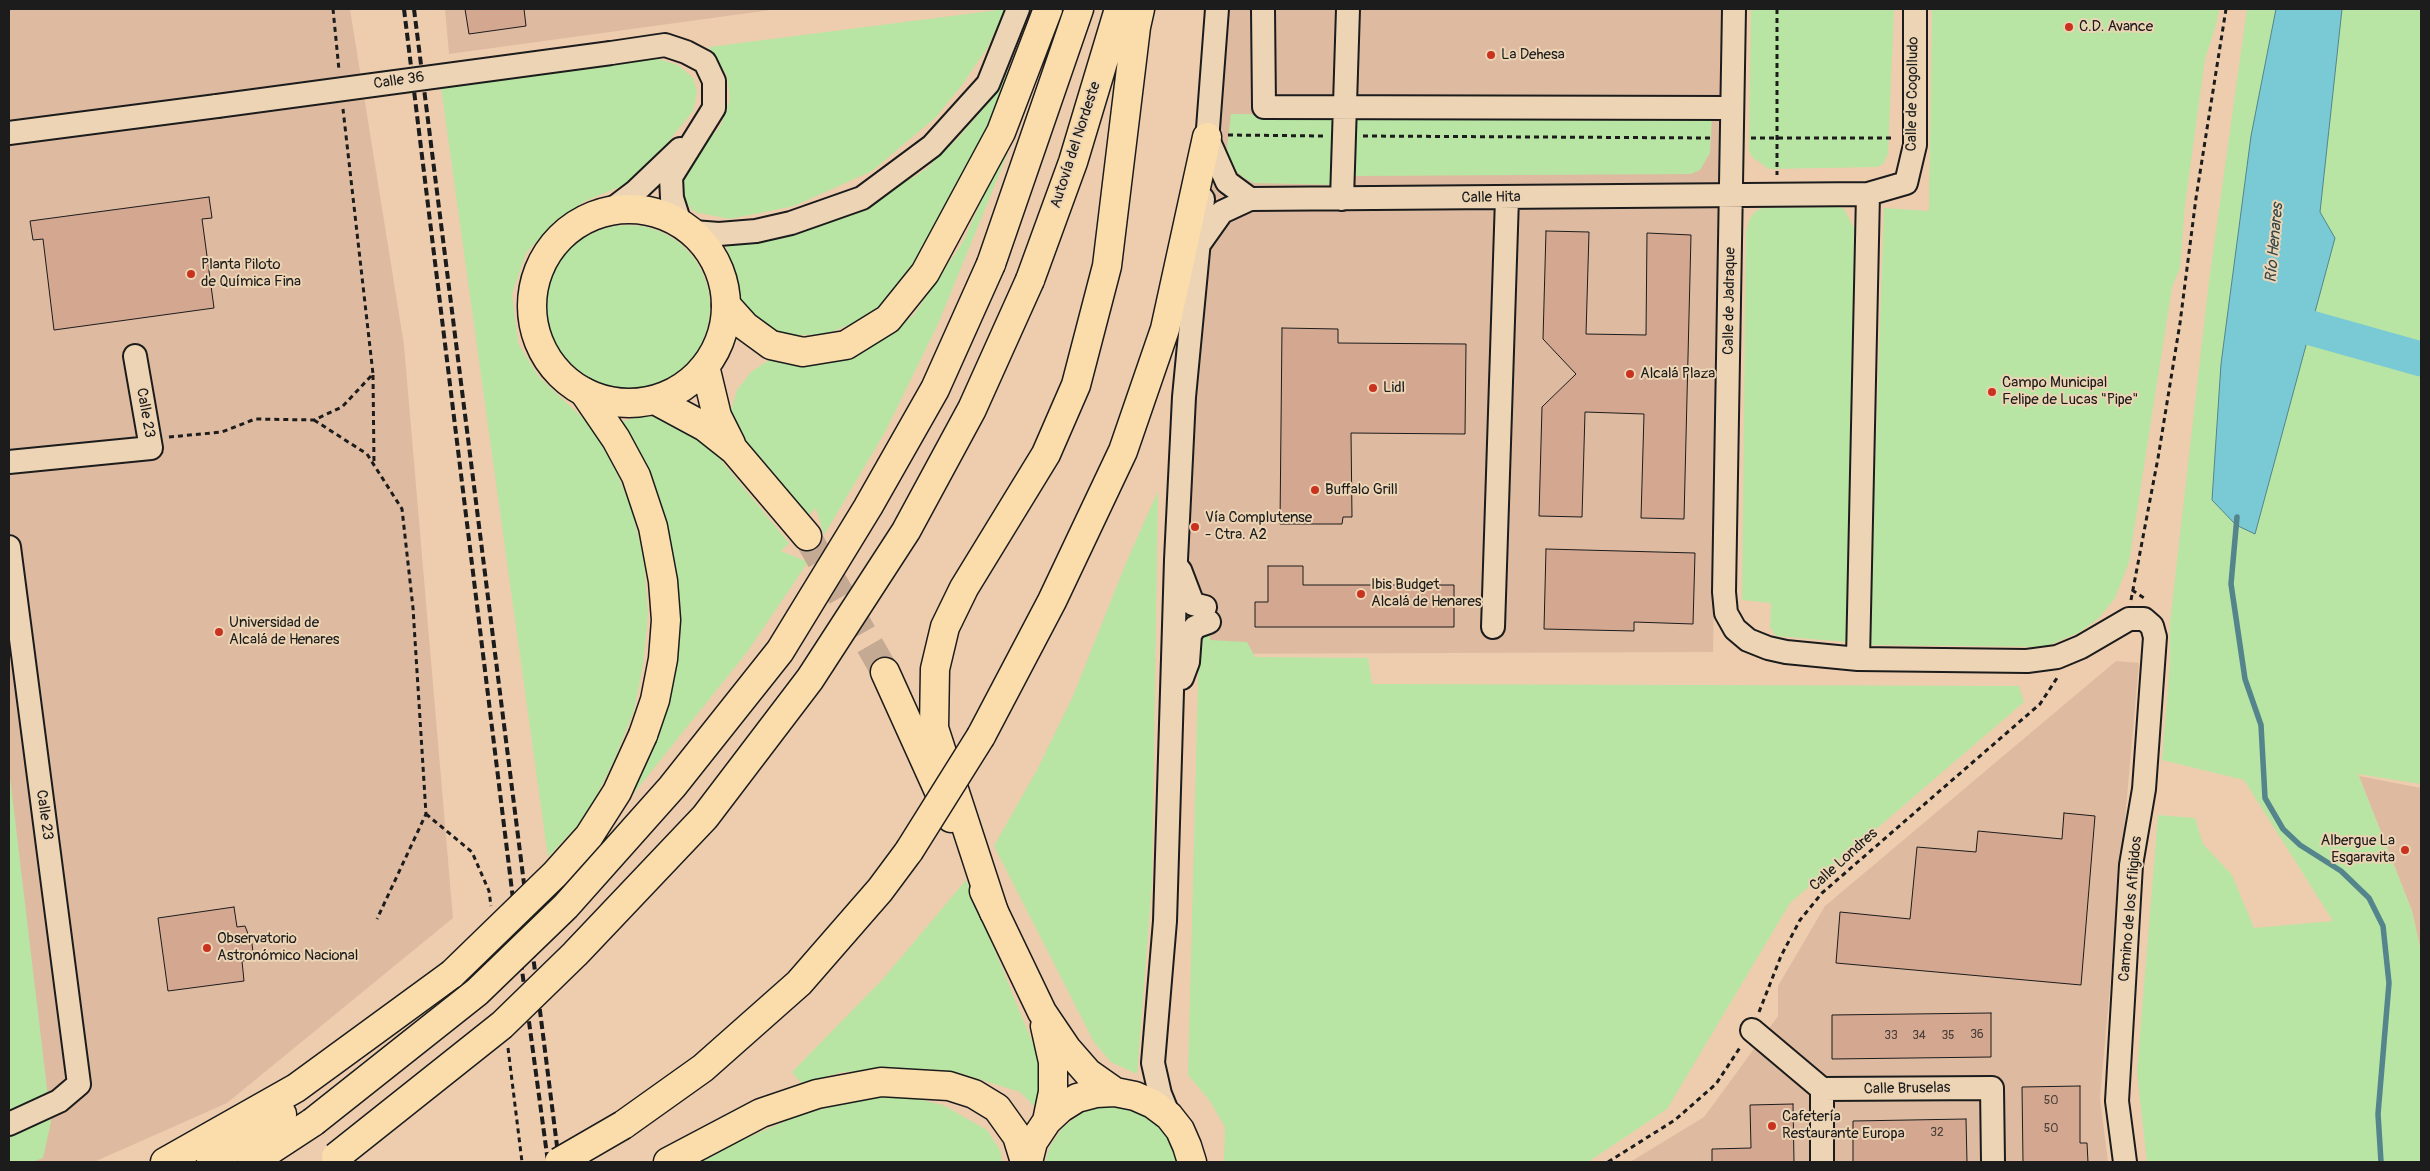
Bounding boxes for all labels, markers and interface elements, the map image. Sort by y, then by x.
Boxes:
place label: C.D. Avance [2079,18,2153,36]
marker: C.D. Avance [2063,21,2075,33]
street label: Calle de Cogolludo [1903,36,1923,152]
place label: La Dehesa [1501,46,1565,64]
marker: La Dehesa [1485,49,1497,61]
street label: Calle 36 [372,69,426,93]
street label: Autovía del Nordeste [1047,79,1105,211]
street label: Calle Hita [1461,188,1521,208]
water label: Río Henares [2262,202,2288,284]
street label: Calle de Jadraque [1720,247,1740,355]
place label: Planta Piloto de Química Fina [201,256,301,291]
marker: Planta Piloto de Química Fina [185,268,197,280]
place label: Alcalá Plaza [1640,365,1715,383]
marker: Alcalá Plaza [1624,368,1636,380]
place label: Campo Municipal Felipe de Lucas "Pipe" [2002,374,2138,409]
place label: Lidl [1383,379,1405,397]
marker: Lidl [1367,382,1379,394]
marker: Campo Municipal Felipe de Lucas "Pipe" [1986,386,1998,398]
street label: Calle 23 [132,387,158,439]
place label: Buffalo Grill [1325,481,1398,499]
marker: Buffalo Grill [1309,484,1321,496]
place label: Vía Complutense - Ctra. A2 [1205,509,1312,544]
marker: Vía Complutense - Ctra. A2 [1189,521,1201,533]
place label: Ibis Budget Alcalá de Henares [1371,576,1481,611]
marker: Ibis Budget Alcalá de Henares [1355,588,1367,600]
place label: Universidad de Alcalá de Henares [229,614,339,649]
marker: Universidad de Alcalá de Henares [213,626,225,638]
street label: Calle 23 [32,789,56,841]
street label: Calle Londres [1806,825,1882,895]
place label: Albergue La Esgaravita [2320,832,2395,867]
street label: Camino de los Afligidos [2116,835,2146,983]
marker: Albergue La Esgaravita [2399,844,2411,856]
place label: Observatorio Astronómico Nacional [217,930,358,965]
marker: Observatorio Astronómico Nacional [201,942,213,954]
house number: 36 [1970,1028,1984,1042]
house number: 33 [1884,1029,1898,1043]
house number: 34 [1912,1029,1926,1043]
house number: 35 [1941,1029,1955,1043]
street label: Calle Bruselas [1863,1079,1951,1099]
house number: 50 [2044,1094,2058,1108]
place label: Cafetería Restaurante Europa [1782,1108,1905,1143]
marker: Cafetería Restaurante Europa [1766,1120,1778,1132]
house number: 50 [2044,1122,2058,1136]
house number: 32 [1930,1126,1944,1140]

